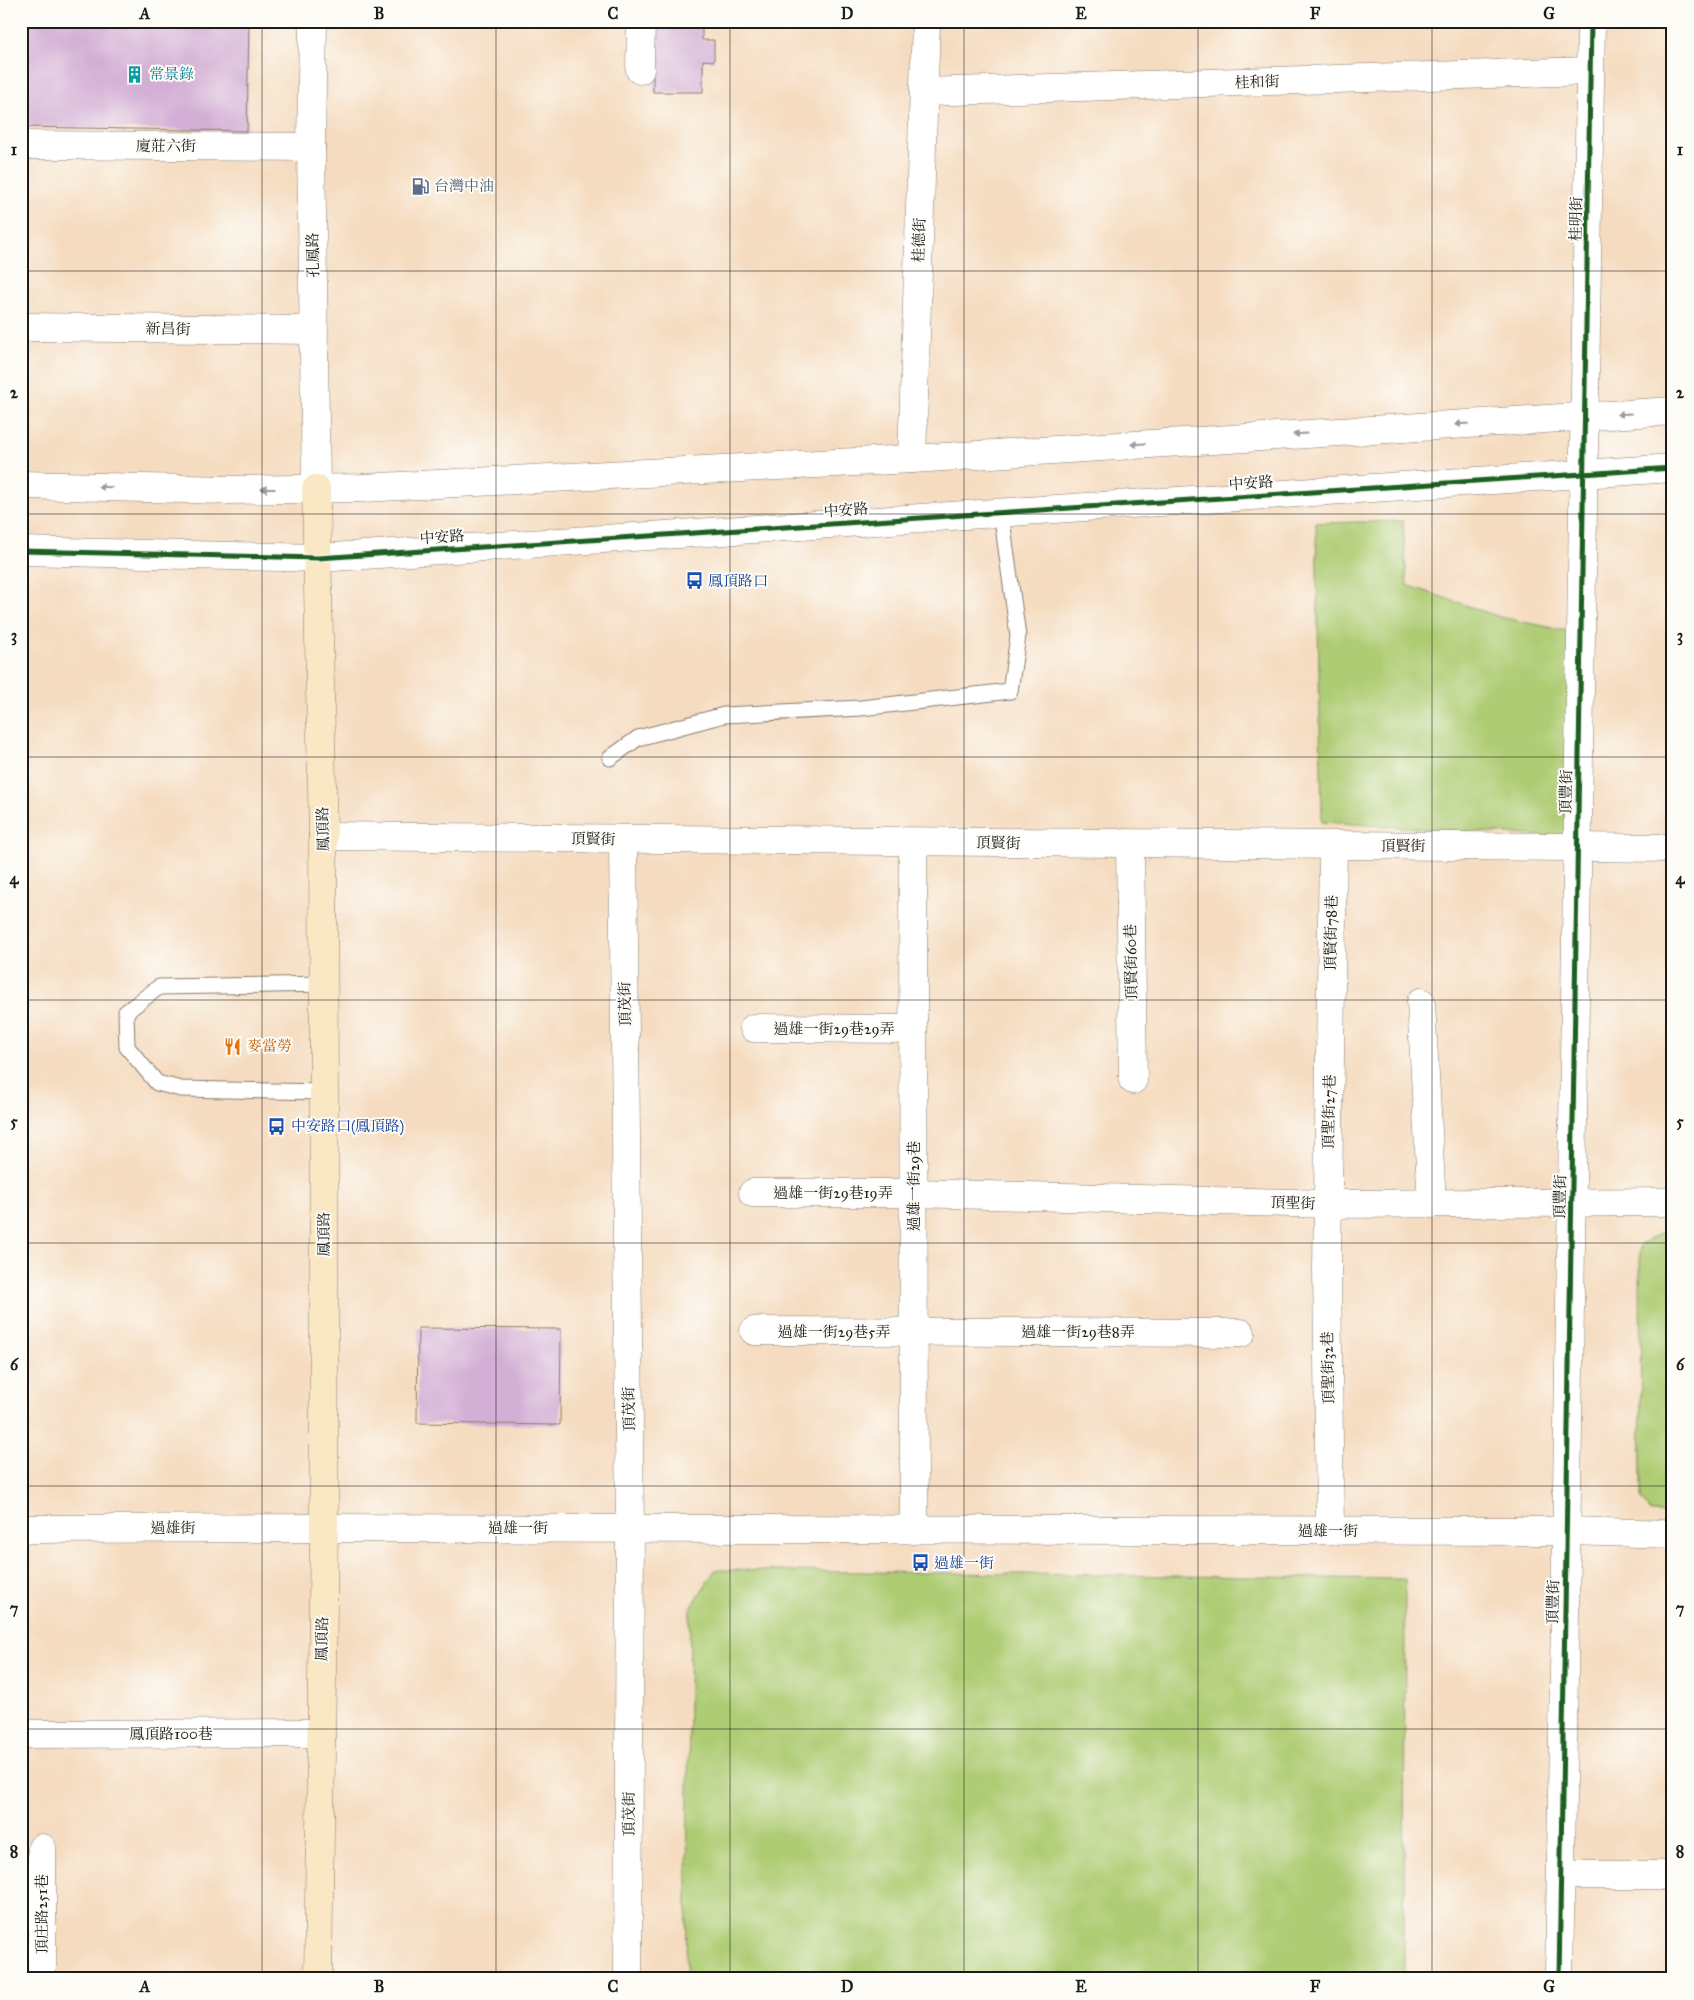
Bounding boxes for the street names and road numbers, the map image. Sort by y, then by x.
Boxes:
street label: 桂和街 [1234,72,1280,92]
street label: 廈莊六街 [136,137,196,155]
street label: 桂明街 [1567,196,1585,242]
street label: 桂德街 [909,217,929,263]
street label: 孔鳳路 [304,232,322,278]
street label: 新昌街 [145,320,191,338]
street label: 中安路 [1228,472,1274,494]
street label: 中安路 [823,499,869,521]
street label: 中安路 [419,526,465,548]
street label: 頂豐街 [1557,769,1575,815]
street label: 鳳頂路 [314,806,332,852]
street label: 頂賢街 [570,830,616,848]
street label: 頂賢街 [975,834,1021,852]
street label: 頂賢街 [1380,837,1426,855]
street label: 頂賢街78巷 [1321,895,1341,971]
street label: 頂賢街60巷 [1121,924,1141,1000]
street label: 頂茂街 [616,981,634,1027]
street label: 過雄一街29巷29弄 [774,1020,894,1038]
street label: 頂聖街27巷 [1319,1074,1339,1150]
street label: 過雄一街29巷 [905,1141,923,1231]
street label: 頂豐街 [1551,1174,1569,1220]
street label: 過雄一街29巷19弄 [773,1184,893,1202]
street label: 頂聖街 [1270,1193,1316,1213]
street label: 鳳頂路 [315,1211,333,1257]
street label: 過雄一街29巷5弄 [778,1323,890,1341]
street label: 過雄一街29巷8弄 [1021,1323,1135,1341]
street label: 頂聖街32巷 [1318,1331,1338,1405]
street label: 頂茂街 [620,1386,638,1432]
street label: 過雄街 [150,1519,196,1537]
street label: 過雄一街 [488,1519,548,1537]
street label: 過雄一街 [1298,1522,1358,1540]
street label: 頂豐街 [1544,1579,1562,1625]
street label: 鳳頂路 [313,1616,331,1662]
street label: 鳳頂路100巷 [129,1725,213,1743]
street label: 頂茂街 [620,1791,638,1837]
street label: 頂庄路251巷 [33,1874,51,1954]

